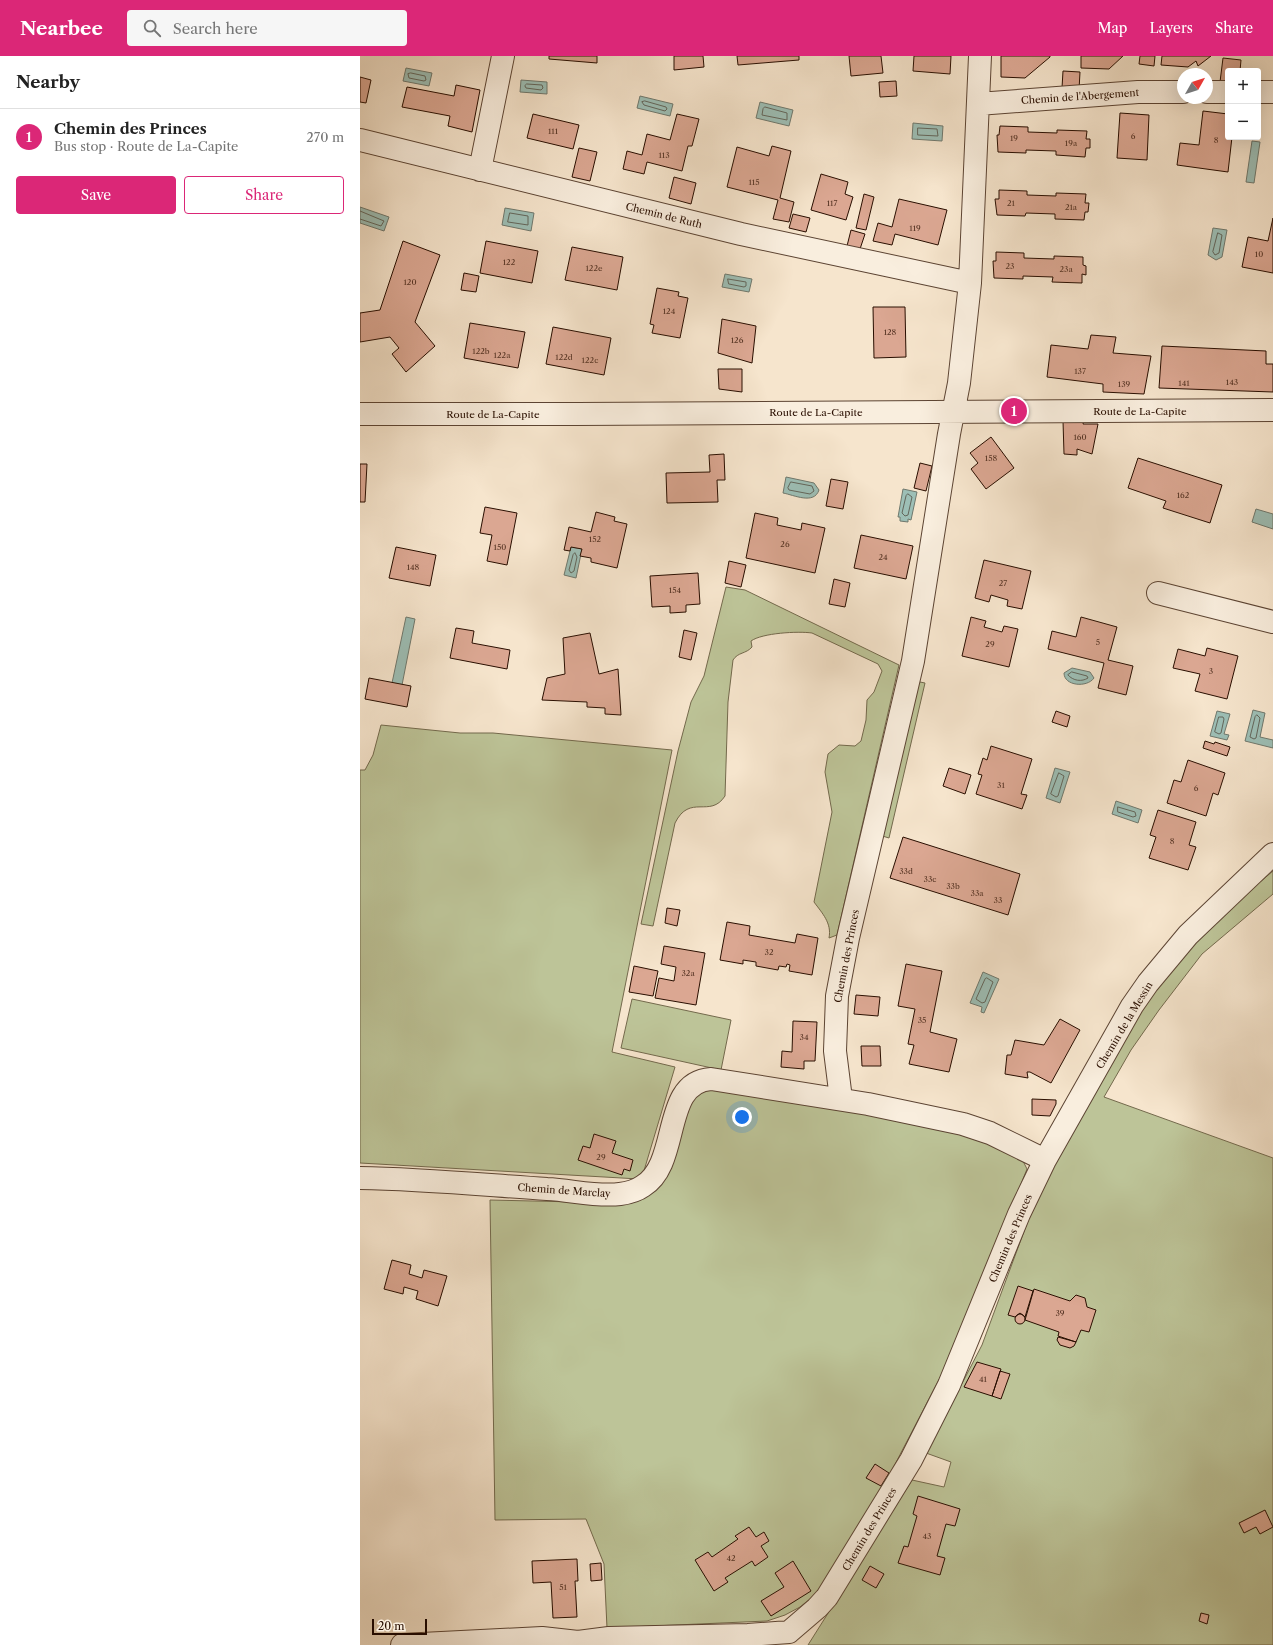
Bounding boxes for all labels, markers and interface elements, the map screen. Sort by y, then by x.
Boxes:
search box [127,10,407,46]
text: Nearbee [20,17,103,40]
icon: search [141,17,163,39]
text: Search here [173,19,258,38]
text: Map [1097,19,1127,37]
text: Layers [1149,19,1193,37]
text: Share [1215,19,1253,37]
north arrow [1177,68,1213,104]
map controls [1225,68,1261,140]
button: + [1225,68,1261,104]
text: Nearby [16,72,80,92]
street label: Chemin de l'Abergement [1020,86,1140,107]
button: − [1225,104,1261,140]
text: Chemin des Princes [54,119,207,138]
house number: 111 [548,126,559,136]
text: 1 [26,129,32,145]
text: 270 m [306,129,344,145]
house number: 6 [1131,131,1136,141]
house number: 19 [1010,133,1018,143]
house number: 8 [1214,135,1219,145]
text: Bus stop · Route de La-Capite [54,138,238,154]
house number: 19a [1065,138,1078,148]
house number: 113 [658,150,670,160]
button: Save [16,176,176,214]
button: Share [184,176,344,214]
house number: 115 [748,177,760,187]
house number: 117 [827,198,837,208]
house number: 21 [1007,198,1016,208]
street label: Chemin de Ruth [624,200,704,231]
house number: 21a [1065,202,1078,212]
house number: 119 [909,223,921,233]
house number: 10 [1255,249,1263,259]
house number: 122 [503,257,516,267]
house number: 23 [1005,261,1015,271]
house number: 122e [585,263,603,273]
house number: 23a [1059,264,1073,274]
house number: 120 [403,277,417,287]
house number: 124 [663,306,676,316]
house number: 128 [884,327,897,337]
house number: 126 [731,335,744,345]
house number: 122b [472,346,490,356]
house number: 122a [494,350,511,360]
house number: 122d [555,352,573,362]
house number: 122c [582,355,598,365]
house number: 137 [1074,366,1086,376]
house number: 143 [1226,377,1238,387]
house number: 141 [1178,378,1190,388]
house number: 139 [1118,379,1131,389]
pin: 1 [1001,396,1027,426]
street label: Route de La-Capite [1093,405,1187,418]
street label: Route de La-Capite [769,406,863,419]
street label: Route de La-Capite [446,408,540,421]
house number: 160 [1073,432,1087,442]
house number: 158 [985,453,997,463]
house number: 162 [1177,490,1190,500]
house number: 152 [589,534,602,544]
house number: 26 [780,539,790,549]
house number: 150 [494,542,506,552]
house number: 24 [878,552,888,562]
house number: 148 [407,562,420,572]
house number: 27 [999,578,1007,588]
house number: 154 [669,585,682,595]
house number: 5 [1096,637,1100,647]
house number: 29 [985,639,995,649]
house number: 3 [1209,666,1213,676]
house number: 31 [997,780,1006,790]
house number: 6 [1194,783,1199,793]
house number: 8 [1170,836,1175,846]
house number: 33d [899,866,913,876]
house number: 33c [923,874,937,884]
house number: 33b [946,881,960,891]
house number: 33a [970,888,984,898]
house number: 33 [994,895,1002,905]
street label: Chemin des Princes [831,908,862,1004]
house number: 32 [764,947,774,957]
house number: 32a [681,968,695,978]
street label: Chemin de la Messin [1093,979,1156,1071]
house number: 35 [918,1015,926,1025]
house number: 34 [799,1032,809,1042]
your location [732,1107,752,1127]
house number: 29 [596,1152,606,1162]
street label: Chemin de Marclay [517,1181,611,1200]
street label: Chemin des Princes [986,1192,1035,1284]
house number: 39 [1055,1308,1065,1318]
house number: 41 [979,1374,988,1384]
street label: Chemin des Princes [839,1485,899,1573]
house number: 43 [922,1531,932,1541]
house number: 42 [726,1553,736,1563]
house number: 51 [559,1582,567,1592]
scale bar [372,1617,427,1636]
text: 20 m [378,1619,404,1633]

